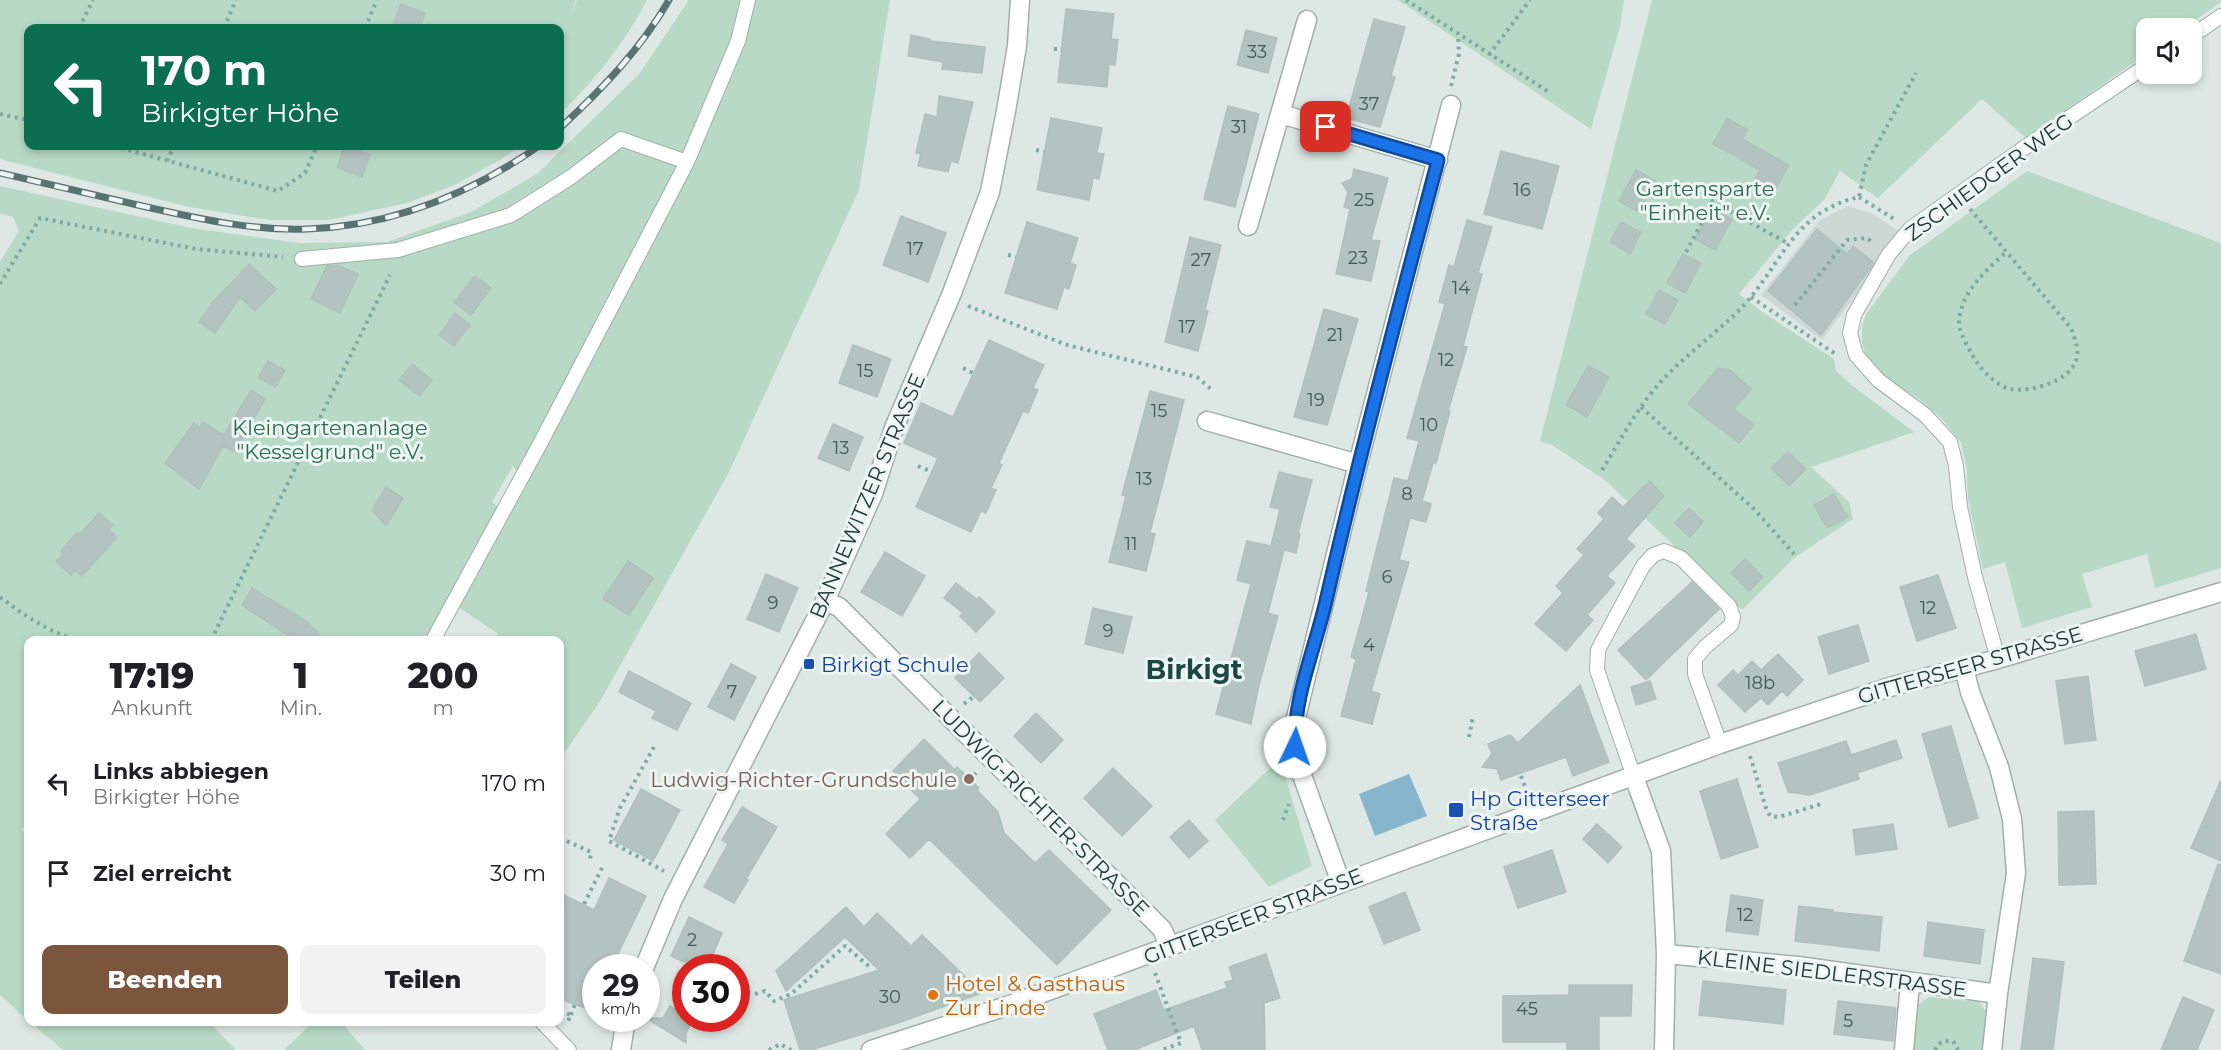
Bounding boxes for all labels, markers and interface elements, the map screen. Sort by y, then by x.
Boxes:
map controls [2136,18,2202,84]
button: sound [2136,18,2202,84]
house number: 33 [1247,41,1267,63]
text: 170 m [141,44,267,96]
icon: left [42,48,120,126]
house number: 37 [1359,93,1379,115]
text: Birkigter Höhe [141,96,339,129]
pin [1300,101,1351,152]
street label: ZSCHIEDGER WEG [1901,108,2077,246]
icon: arrive [1309,110,1342,143]
house number: 31 [1231,116,1247,138]
park label: Gartensparte "Einheit" e.V. [1636,176,1774,225]
house number: 16 [1513,179,1531,201]
house number: 25 [1354,189,1374,211]
house number: 17 [906,238,924,260]
house number: 23 [1348,247,1368,269]
house number: 27 [1191,249,1211,271]
house number: 14 [1452,277,1470,299]
house number: 17 [1178,316,1196,338]
house number: 21 [1327,324,1343,346]
house number: 12 [1438,349,1454,371]
house number: 15 [857,360,873,382]
street label: BANNEWITZER STRASSE [804,370,930,622]
house number: 19 [1307,389,1325,411]
house number: 15 [1151,400,1167,422]
house number: 10 [1420,414,1438,436]
park label: Kleingartenanlage "Kesselgrund" e.V. [232,415,428,464]
house number: 13 [833,437,849,459]
house number: 13 [1136,468,1152,490]
house number: 8 [1401,483,1413,505]
house number: 11 [1125,533,1138,555]
house number: 6 [1382,566,1393,588]
house number: 9 [768,592,779,614]
house number: 12 [1920,597,1936,619]
house number: 9 [1103,620,1114,642]
street label: GITTERSEER STRASSE [1855,621,2085,709]
house number: 4 [1363,634,1375,656]
place label: Birkigt Schule [821,652,969,677]
text: 17:19 [110,653,194,697]
text: 1 [294,653,308,697]
text: 200 [408,653,478,697]
district label: Birkigt [1146,653,1243,686]
marker: Birkigt Schule [802,657,816,671]
house number: 18b [1745,672,1775,694]
house number: 7 [727,681,737,703]
street label: LUDWIG-RICHTER-STRASSE [927,694,1155,922]
text: Ankunft [111,696,193,720]
text: Min. [280,696,322,720]
text: m [432,696,454,720]
position arrow [1263,715,1327,779]
text: Links abbiegen [93,758,269,785]
icon: left [42,767,75,800]
place label: Ludwig-Richter-Grundschule [650,767,957,792]
text: 170 m [482,770,546,797]
marker: Ludwig-Richter-Grundschule [962,772,976,786]
text: Birkigter Höhe [93,785,240,809]
place label: Hp Gitterseer Straße [1470,786,1610,835]
marker: Hp Gitterseer Straße [1447,801,1465,819]
icon: arrive [42,857,75,890]
text: Ziel erreicht [93,860,232,887]
text: 30 m [490,860,546,887]
street label: GITTERSEER STRASSE [1140,863,1366,969]
house number: 12 [1737,904,1753,926]
house number: 2 [687,929,697,951]
street label: KLEINE SIEDLERSTRASSE [1696,944,1968,1002]
button: Beenden [42,945,288,1014]
button: Teilen [300,945,546,1014]
speed limit sign: 30 [672,954,750,1032]
text: 29 [603,967,639,1004]
place label: Hotel & Gasthaus Zur Linde [945,971,1125,1020]
house number: 30 [879,986,901,1008]
marker: Hotel & Gasthaus Zur Linde [926,988,940,1002]
house number: 45 [1516,998,1538,1020]
text: km/h [601,999,641,1018]
house number: 5 [1843,1010,1853,1032]

